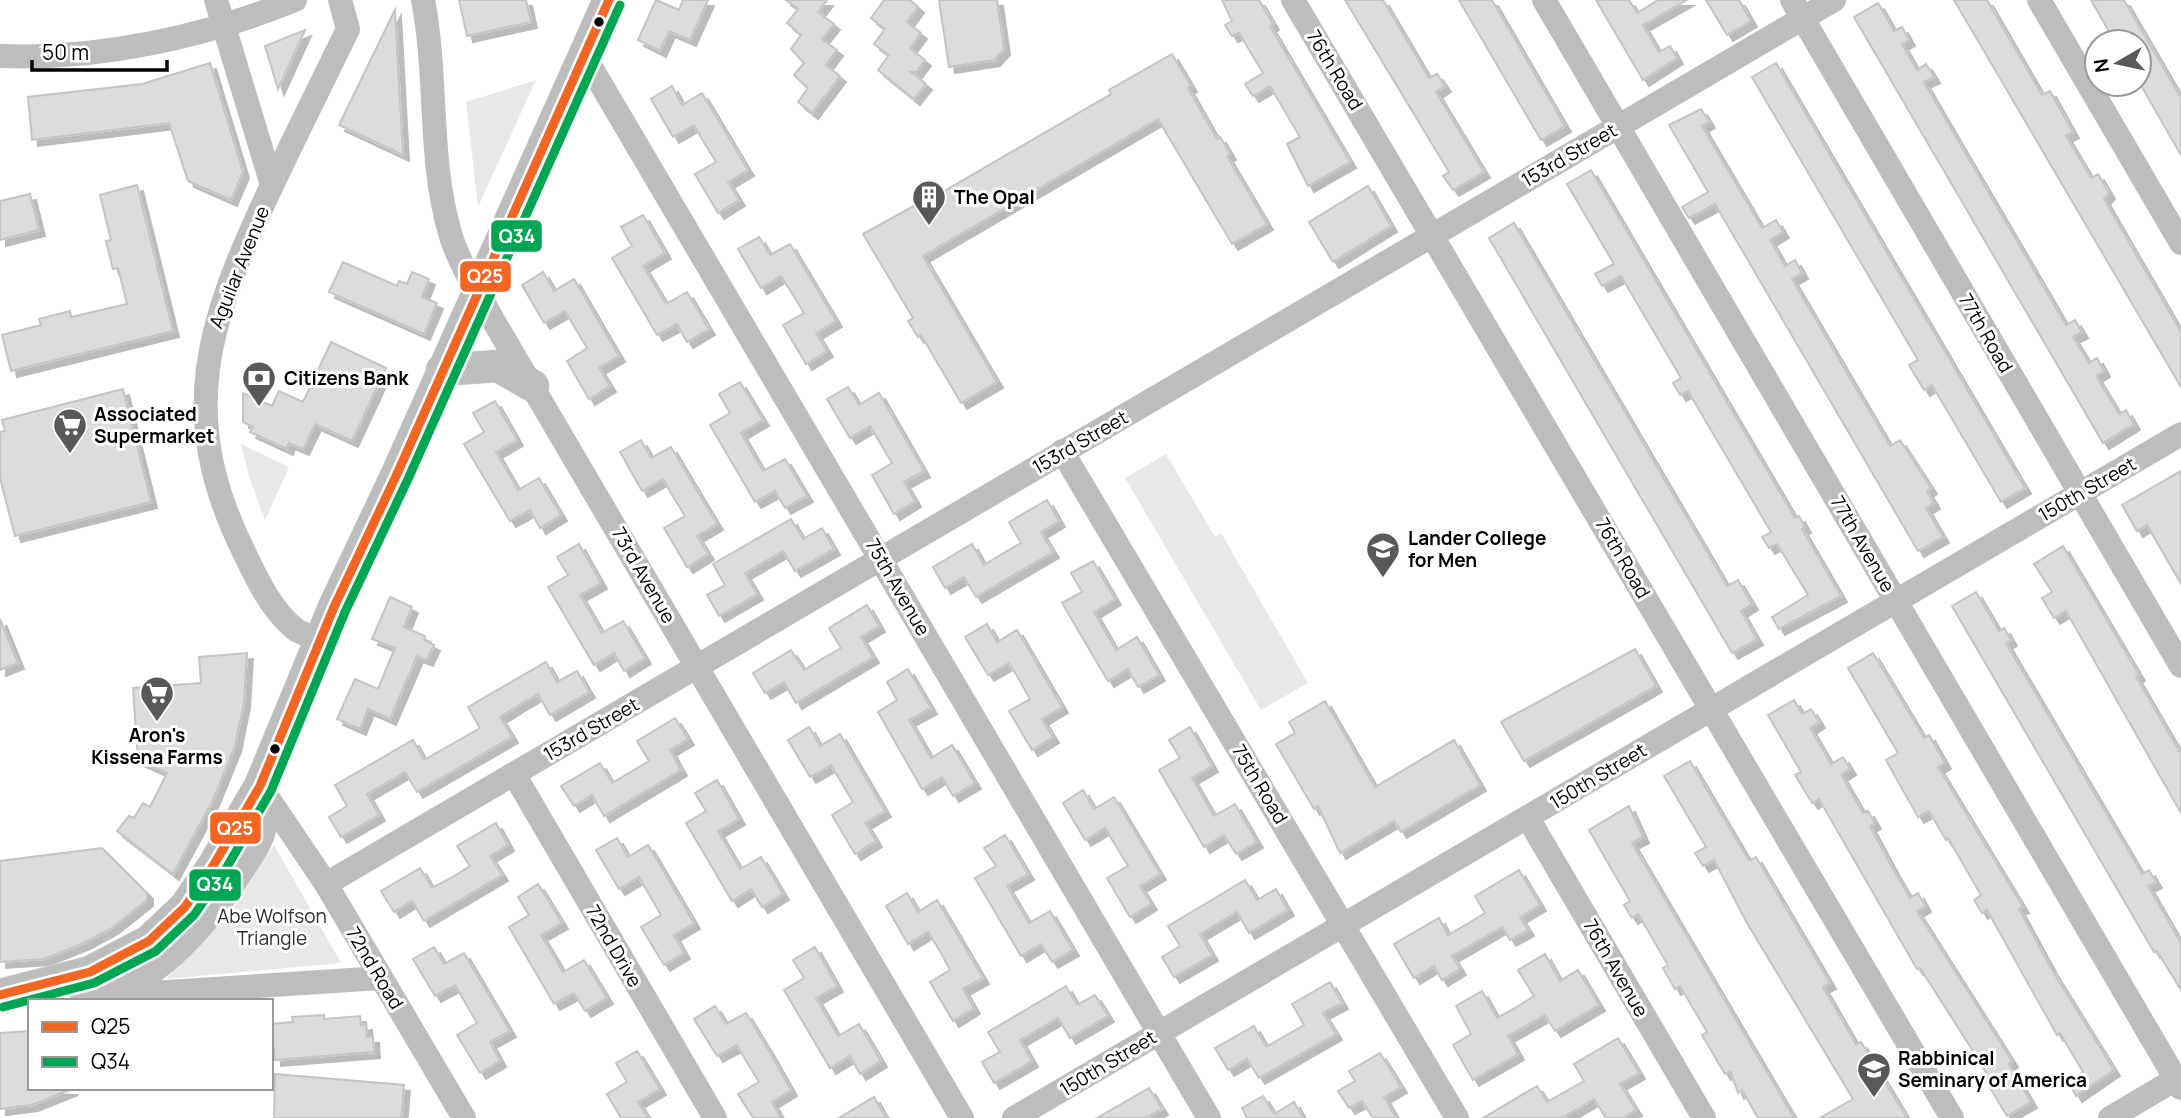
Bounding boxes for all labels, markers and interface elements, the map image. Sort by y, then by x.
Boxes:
unlabelled marker [592,15,606,29]
street label: 76th Road [1301,25,1369,115]
scale bar [32,28,166,72]
north arrow [2083,28,2153,98]
text: 50 m [42,38,89,66]
text: N [2087,57,2115,74]
street label: 153rd Street [1516,117,1622,193]
building icon: The Opal [910,178,948,227]
place label: The Opal [954,184,1035,210]
street label: Aguilar Avenue [203,202,275,332]
line badge: Q34 [490,219,543,253]
text: Q34 [499,223,535,249]
line badge: Q25 [459,260,512,293]
text: Q25 [467,263,503,289]
street label: 77th Road [1953,289,2019,377]
bank icon: Citizens Bank [240,359,278,408]
place label: Citizens Bank [284,365,409,391]
place label: Associated Supermarket [94,401,214,449]
street label: 153rd Street [1027,404,1133,480]
supermarket icon: Associated Supermarket [51,406,89,455]
street label: 150th Street [2034,451,2140,527]
street label: 77th Avenue [1825,491,1901,597]
street label: 76th Road [1589,513,1657,603]
street label: 73rd Avenue [606,522,682,628]
place label: Lander College for Men [1408,525,1546,573]
school or university icon: Lander College for Men [1364,530,1402,579]
street label: 75th Avenue [860,534,936,640]
supermarket icon: Aron's Kissena Farms [138,674,176,723]
street label: 153rd Street [538,691,644,767]
place label: Aron's Kissena Farms [91,722,223,770]
street label: 150th Street [1545,737,1651,815]
street label: 75th Road [1226,739,1294,829]
unlabelled marker [268,742,282,756]
line badge: Q25 [209,811,262,845]
text: Q25 [217,815,253,841]
line badge: Q34 [188,868,242,902]
text: Q34 [197,871,233,897]
street label: 72nd Drive [580,900,648,992]
park label: Abe Wolfson Triangle [217,903,327,951]
street label: 76th Avenue [1577,914,1655,1022]
street label: 72nd Road [340,922,410,1014]
legend [28,999,273,1090]
text: Q25 [91,1012,130,1040]
street label: 150th Street [1055,1024,1161,1102]
place label: Rabbinical Seminary of America [1898,1045,2087,1093]
text: Q34 [91,1047,130,1075]
school or university icon: Rabbinical Seminary of America [1855,1050,1893,1099]

